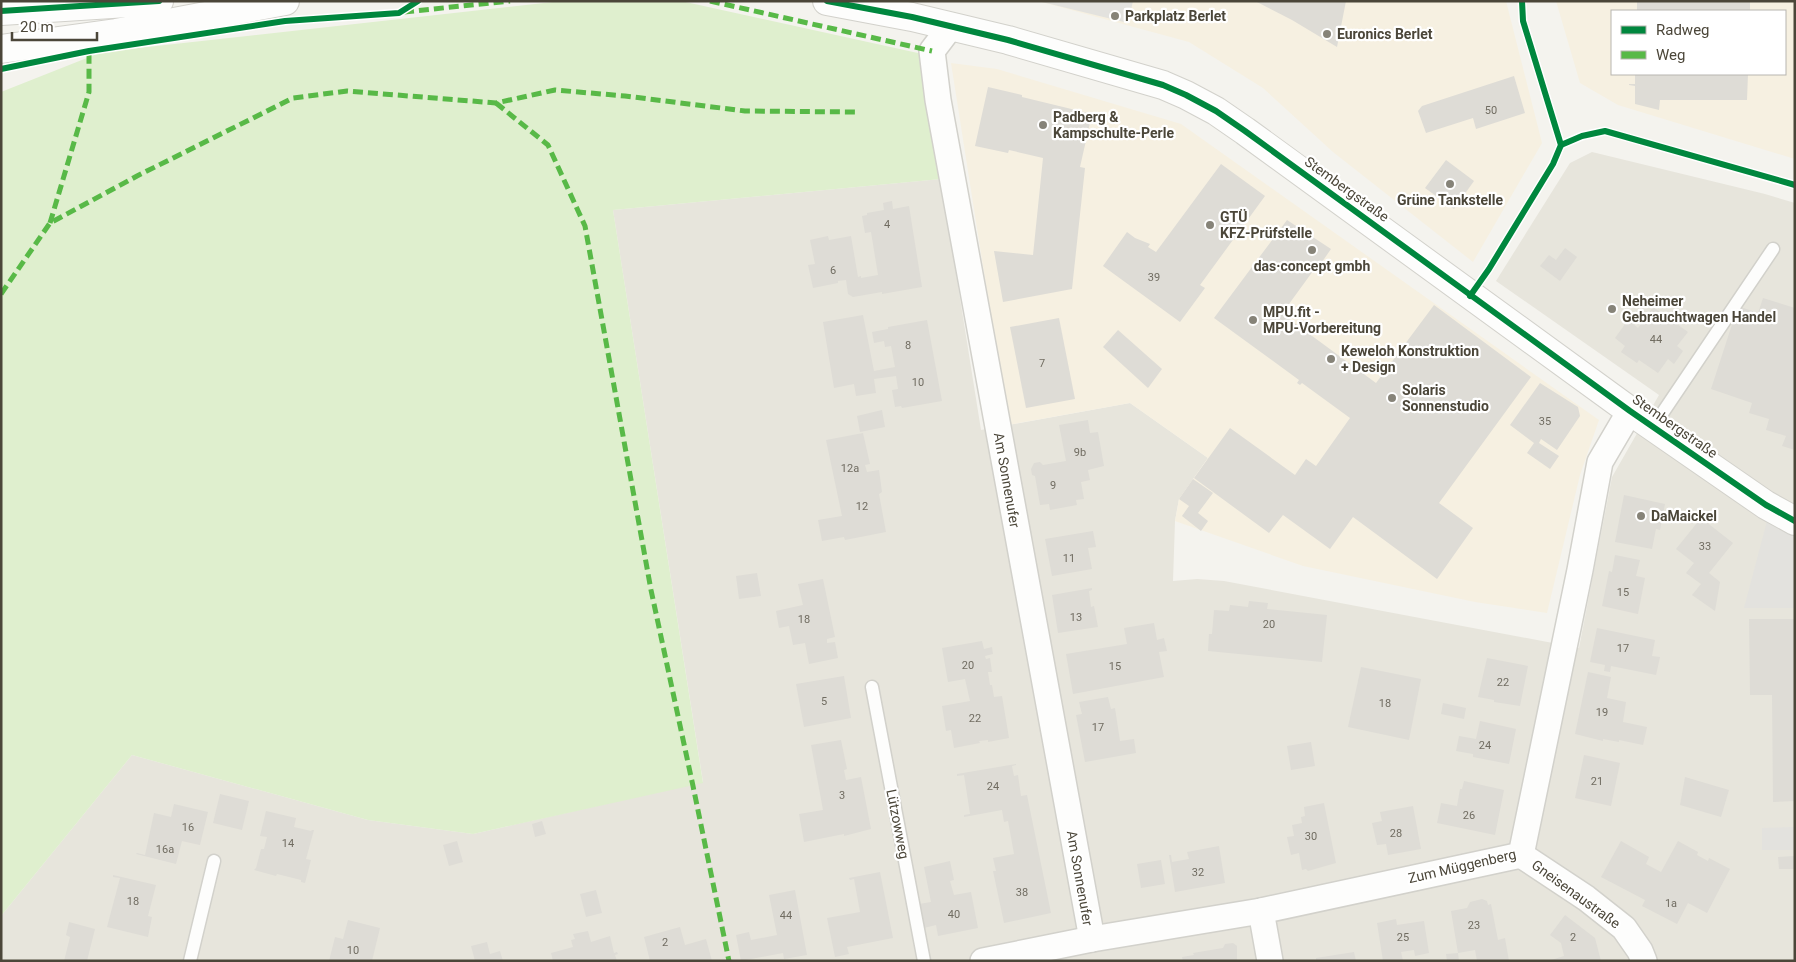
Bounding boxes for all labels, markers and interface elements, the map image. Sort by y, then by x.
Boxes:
place label: Parkplatz Berlet [1125,8,1226,24]
scale bar [12,10,98,42]
marker: Parkplatz Berlet [1109,10,1121,22]
legend [1611,10,1786,75]
text: 20 m [20,18,54,36]
text: Radweg [1656,21,1710,39]
place label: Euronics Berlet [1337,26,1433,42]
marker: Euronics Berlet [1321,28,1333,40]
text: Weg [1656,46,1685,64]
house number: 50 [1485,104,1497,117]
place label: Padberg & Kampschulte-Perle [1053,109,1174,141]
marker: Padberg & Kampschulte-Perle [1037,119,1049,131]
street label: Stembergstraße [1302,153,1392,225]
marker: Grüne Tankstelle [1444,178,1456,190]
place label: Grüne Tankstelle [1397,192,1503,208]
place label: GTÜ KFZ-Prüfstelle [1220,209,1312,241]
house number: 4 [884,218,890,231]
marker: GTÜ KFZ-Prüfstelle [1204,219,1216,231]
marker: das·concept gmbh [1306,244,1318,256]
place label: das·concept gmbh [1254,258,1370,274]
house number: 6 [830,264,836,277]
house number: 39 [1148,271,1160,284]
place label: Neheimer Gebrauchtwagen Handel [1622,293,1776,325]
marker: Neheimer Gebrauchtwagen Handel [1606,303,1618,315]
place label: MPU.fit - MPU-Vorbereitung [1263,304,1381,336]
marker: MPU.fit - MPU-Vorbereitung [1247,314,1259,326]
house number: 44 [1650,333,1662,346]
house number: 8 [905,339,911,352]
place label: Keweloh Konstruktion + Design [1341,343,1479,375]
marker: Keweloh Konstruktion + Design [1325,353,1337,365]
house number: 7 [1039,357,1045,370]
house number: 10 [912,376,924,389]
place label: Solaris Sonnenstudio [1402,382,1489,414]
street label: Stembergstraße [1629,391,1721,461]
marker: Solaris Sonnenstudio [1386,392,1398,404]
house number: 35 [1539,415,1551,428]
street label: Am Sonnenufer [991,431,1023,529]
house number: 9b [1074,446,1086,459]
house number: 12a [841,462,859,475]
house number: 9 [1050,479,1056,492]
house number: 12 [856,500,868,513]
place label: DaMaickel [1651,508,1717,524]
marker: DaMaickel [1635,510,1647,522]
house number: 33 [1699,540,1711,553]
house number: 11 [1063,552,1075,565]
house number: 15 [1617,586,1629,599]
house number: 13 [1070,611,1082,624]
house number: 18 [798,613,810,626]
house number: 20 [1263,618,1275,631]
house number: 17 [1617,642,1629,655]
house number: 20 [962,659,974,672]
house number: 15 [1109,660,1121,673]
house number: 22 [1497,676,1509,689]
house number: 5 [821,695,827,708]
house number: 18 [1379,697,1391,710]
house number: 19 [1596,706,1608,719]
house number: 22 [969,712,981,725]
house number: 17 [1092,721,1104,734]
house number: 24 [1479,739,1491,752]
house number: 21 [1591,775,1603,788]
house number: 24 [987,780,999,793]
street label: Lützowweg [883,788,913,860]
house number: 3 [839,789,845,802]
house number: 26 [1463,809,1475,822]
house number: 16 [182,821,194,834]
house number: 28 [1390,827,1402,840]
street label: Am Sonnenufer [1064,829,1096,927]
house number: 30 [1305,830,1317,843]
house number: 14 [282,837,294,850]
house number: 16a [156,843,174,856]
street label: Zum Müggenberg [1406,846,1518,886]
street label: Gneisenaustraße [1529,857,1623,931]
house number: 32 [1192,866,1204,879]
house number: 38 [1016,886,1028,899]
house number: 18 [127,895,139,908]
house number: 1a [1665,897,1677,910]
house number: 40 [948,908,960,921]
house number: 44 [780,909,792,922]
house number: 23 [1468,919,1480,932]
house number: 25 [1397,931,1409,944]
house number: 2 [1570,931,1576,944]
house number: 2 [662,936,668,949]
house number: 10 [347,944,359,957]

